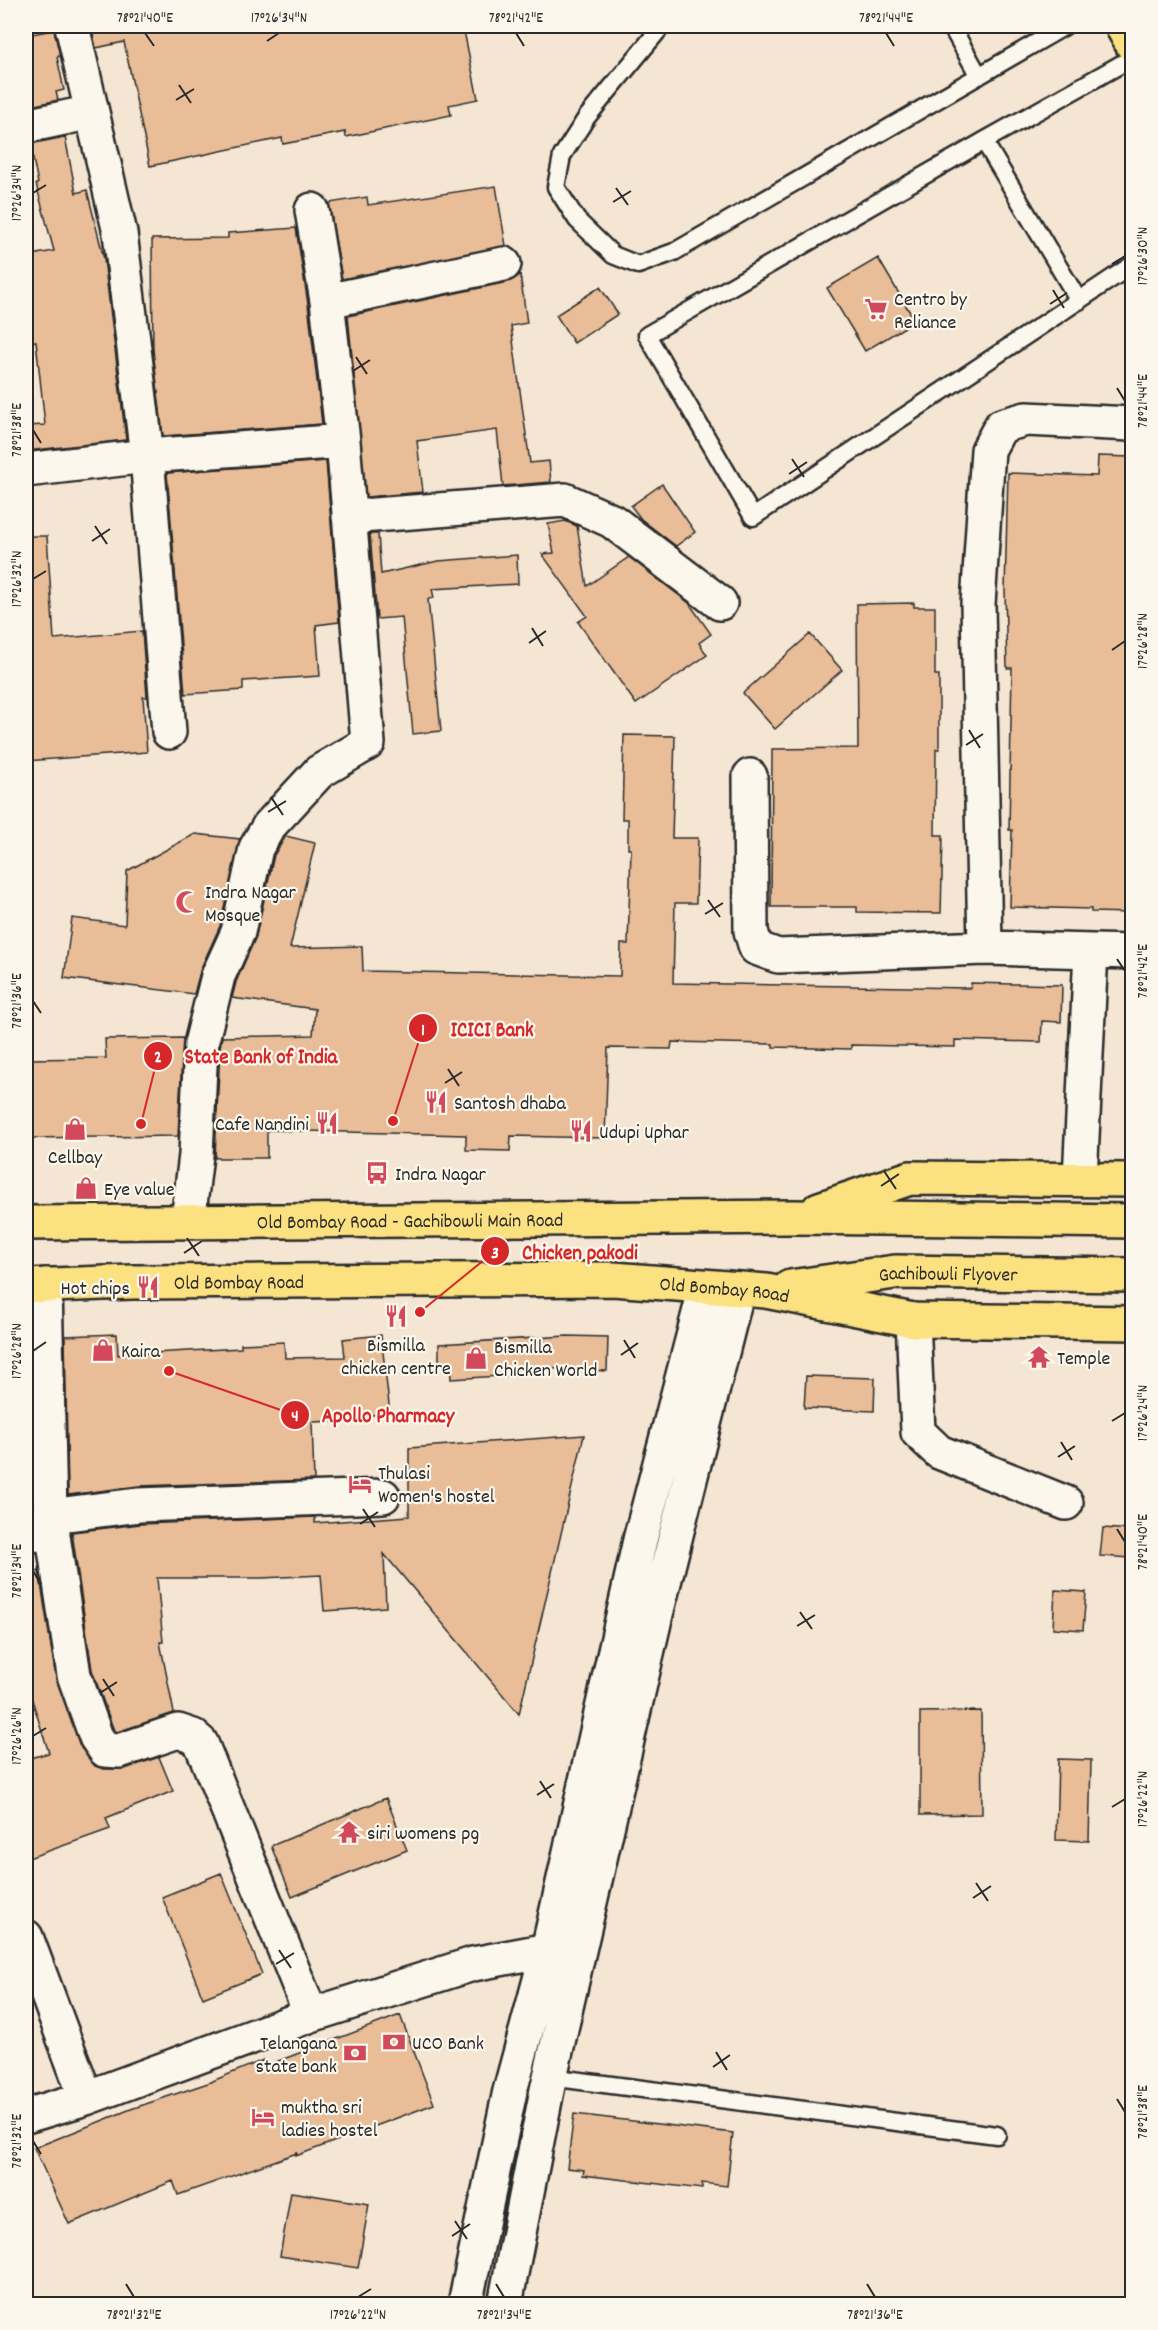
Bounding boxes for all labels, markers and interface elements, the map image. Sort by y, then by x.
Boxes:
text: 78°21'40"E [117,8,173,30]
text: 17°26'34"N [251,8,307,30]
text: 78°21'42"E [489,8,543,30]
text: 78°21'44"E [859,8,913,30]
text: 17°26'34"N [7,165,29,221]
text: 17°26'30"N [1133,227,1155,285]
place label: Centro by Reliance [894,287,968,338]
supermarket icon: Centro by Reliance [863,296,889,322]
text: 78°21'44"E [1133,374,1155,428]
text: 78°21'38"E [7,403,29,457]
text: 17°26'32"N [7,551,29,607]
text: 17°26'28"N [1133,613,1155,669]
place label: Indra Nagar Mosque [205,880,297,931]
mosque icon: Indra Nagar Mosque [174,889,200,915]
text: 78°21'42"E [1133,944,1155,998]
text: 78°21'36"E [7,973,29,1029]
callout: ICICI Bank [408,1009,545,1048]
text: ICICI Bank [450,1017,534,1047]
text: 1 [421,1019,425,1044]
callout: State Bank of India [143,1036,349,1075]
text: State Bank of India [185,1044,339,1074]
text: 2 [154,1046,162,1071]
restaurant icon: Santosh dhaba [423,1089,449,1115]
place label: Santosh dhaba [454,1091,566,1119]
restaurant icon: Cafe Nandini [314,1110,340,1136]
place label: Cafe Nandini [215,1112,309,1140]
shop icon: Cellbay [62,1116,88,1142]
restaurant icon: Udupi Uphar [568,1118,594,1144]
place label: Udupi Uphar [599,1120,689,1148]
place label: Cellbay [48,1145,103,1173]
bus stop icon: Indra Nagar [364,1160,390,1186]
place label: Indra Nagar [395,1162,487,1190]
shop icon: Eye value [73,1175,99,1201]
place label: Eye value [104,1177,175,1205]
street label: Old Bombay Road - Gachibowli Main Road [257,1208,563,1238]
callout: Chicken pakodi [480,1232,650,1271]
text: Chicken pakodi [522,1240,638,1270]
text: 3 [491,1242,499,1267]
street label: Gachibowli Flyover [877,1261,1018,1291]
street label: Old Bombay Road [174,1270,304,1299]
street label: Old Bombay Road [658,1272,791,1312]
restaurant icon: Hot chips [135,1274,161,1300]
place label: Hot chips [60,1276,130,1304]
restaurant icon: Bismilla chicken centre [383,1303,409,1329]
text: 17°26'28"N [7,1323,29,1379]
place label: Bismilla chicken centre [341,1333,451,1384]
place label: Bismilla Chicken World [494,1335,598,1386]
shop icon: Kaira [90,1337,116,1363]
place label: Kaira [121,1339,161,1367]
temple icon: Temple [1026,1344,1052,1370]
shop icon: Bismilla Chicken World [463,1345,489,1371]
place label: Temple [1057,1346,1111,1374]
text: 17°26'24"N [1133,1385,1155,1441]
callout: Apollo Pharmacy [280,1395,466,1434]
text: Apollo Pharmacy [322,1403,456,1433]
text: 4 [291,1405,299,1430]
place label: Thulasi Women's hostel [378,1461,495,1512]
hotel icon: Thulasi Women's hostel [347,1471,373,1497]
text: 78°21'40"E [1133,1514,1155,1570]
text: 78°21'34"E [7,1544,29,1598]
text: 17°26'26"N [7,1707,29,1765]
text: 17°26'22"N [1133,1771,1155,1827]
temple icon: siri womens pg [336,1819,362,1845]
place label: siri womens pg [367,1821,479,1849]
bank icon: UCO Bank [381,2029,407,2055]
place label: Telangana state bank [256,2031,338,2082]
place label: UCO Bank [412,2031,484,2059]
bank icon: Telangana state bank [342,2040,368,2066]
text: 78°21'38"E [1133,2085,1155,2139]
place label: muktha sri ladies hostel [281,2095,378,2146]
hotel icon: muktha sri ladies hostel [250,2104,276,2130]
text: 78°21'32"E [7,2113,29,2168]
text: 78°21'32"E [107,2305,162,2327]
text: 17°26'22"N [330,2305,386,2327]
text: 78°21'34"E [477,2305,531,2327]
text: 78°21'36"E [847,2305,903,2327]

